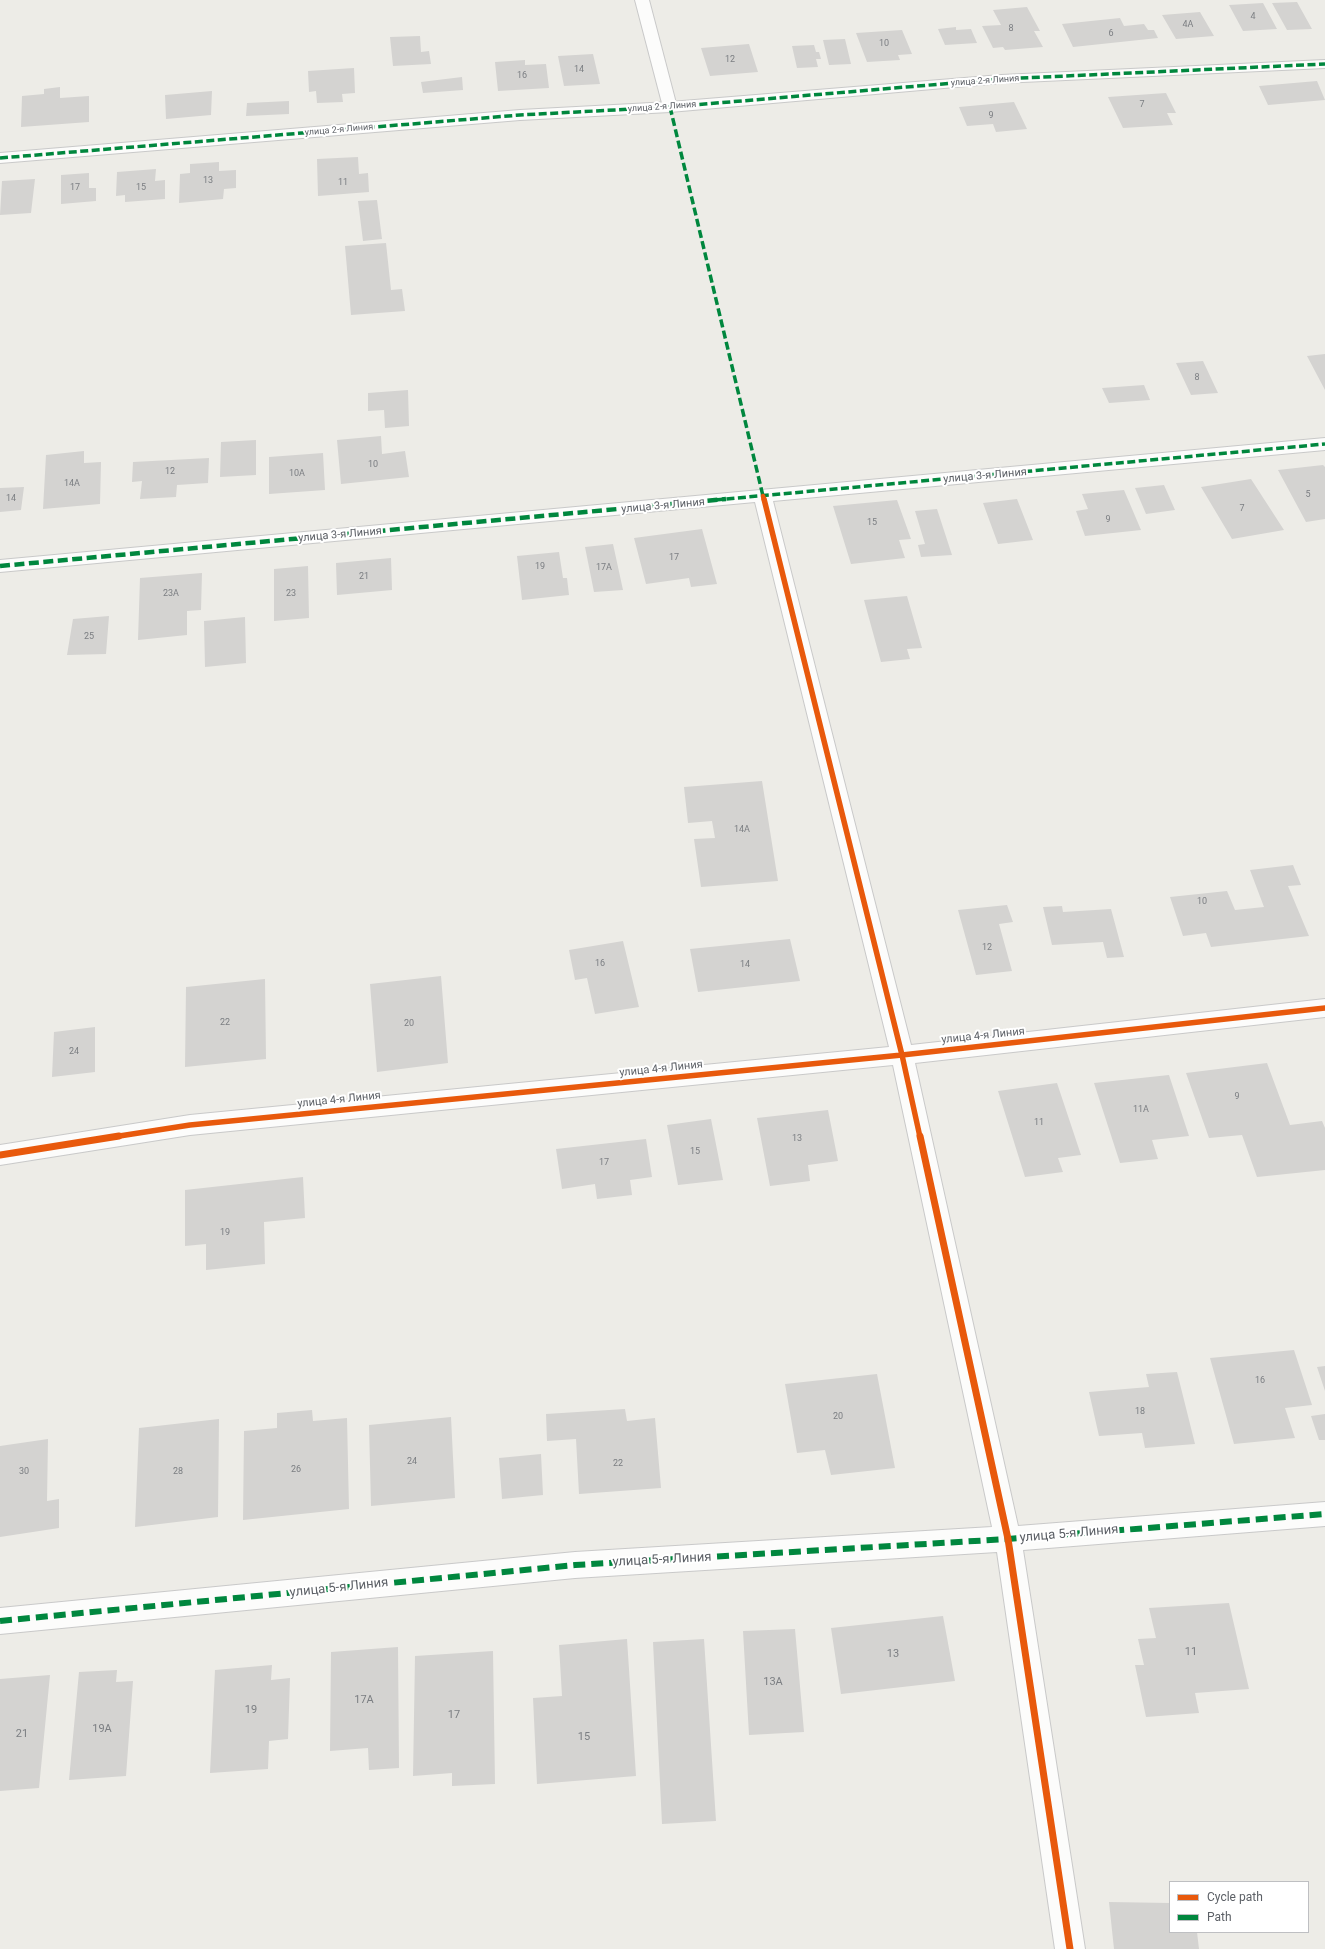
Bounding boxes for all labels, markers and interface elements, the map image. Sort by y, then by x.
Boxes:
house number: 4 [1250,12,1256,22]
house number: 4А [1183,20,1193,30]
house number: 8 [1008,24,1014,34]
house number: 6 [1108,29,1114,39]
house number: 10 [879,39,889,49]
house number: 12 [725,55,735,65]
house number: 14 [574,65,584,75]
house number: 16 [517,71,527,81]
street label: улица 2-я Линия [950,73,1020,89]
street label: улица 2-я Линия [627,99,697,115]
house number: 7 [1139,100,1145,110]
house number: 9 [988,111,994,121]
street label: улица 2-я Линия [304,122,374,138]
house number: 13 [203,176,213,186]
house number: 11 [338,178,348,188]
house number: 17 [70,183,80,193]
house number: 15 [136,183,146,193]
house number: 8 [1194,373,1200,383]
house number: 10 [368,460,378,470]
street label: улица 3-я Линия [943,466,1027,486]
house number: 12 [165,467,175,477]
house number: 10А [289,469,305,479]
house number: 14А [64,479,80,489]
house number: 5 [1305,490,1311,500]
house number: 14 [6,494,16,504]
street label: улица 3-я Линия [621,496,705,516]
house number: 7 [1239,504,1245,514]
house number: 9 [1105,515,1111,525]
house number: 15 [867,518,877,528]
street label: улица 3-я Линия [298,525,382,545]
house number: 17 [669,553,679,563]
house number: 19 [535,562,545,572]
house number: 17А [596,563,612,573]
house number: 21 [359,572,369,582]
house number: 23А [163,589,179,599]
house number: 23 [286,589,296,599]
house number: 25 [84,632,94,642]
house number: 14А [734,825,750,835]
house number: 10 [1197,897,1207,907]
house number: 12 [982,943,992,953]
house number: 16 [595,959,605,969]
house number: 14 [740,960,750,970]
house number: 22 [220,1018,230,1028]
house number: 20 [404,1019,414,1029]
street label: улица 4-я Линия [941,1025,1025,1047]
house number: 24 [69,1047,79,1057]
street label: улица 4-я Линия [619,1058,703,1080]
street label: улица 4-я Линия [297,1089,381,1111]
house number: 9 [1234,1092,1240,1102]
house number: 11А [1133,1105,1149,1115]
house number: 11 [1034,1118,1044,1128]
house number: 13 [792,1134,802,1144]
house number: 15 [690,1147,700,1157]
house number: 17 [599,1158,609,1168]
house number: 19 [220,1228,230,1238]
house number: 16 [1255,1376,1265,1386]
house number: 18 [1135,1407,1145,1417]
house number: 20 [833,1412,843,1422]
house number: 24 [407,1457,417,1467]
house number: 22 [613,1459,623,1469]
house number: 26 [291,1465,301,1475]
house number: 30 [19,1467,29,1477]
house number: 28 [173,1467,183,1477]
street label: улица 5-я Линия [1019,1522,1119,1546]
street label: улица 5-я Линия [612,1550,712,1570]
street label: улица 5-я Линия [289,1575,389,1601]
house number: 11 [1185,1645,1197,1659]
house number: 13 [887,1647,899,1661]
house number: 13A [763,1675,783,1689]
house number: 17A [354,1693,374,1707]
house number: 19 [245,1703,257,1717]
house number: 17 [448,1708,460,1722]
house number: 19A [92,1722,112,1736]
house number: 21 [16,1727,28,1741]
house number: 15 [578,1730,590,1744]
legend [1169,1881,1309,1933]
text: Cycle path [1207,1890,1263,1904]
text: Path [1207,1910,1232,1924]

